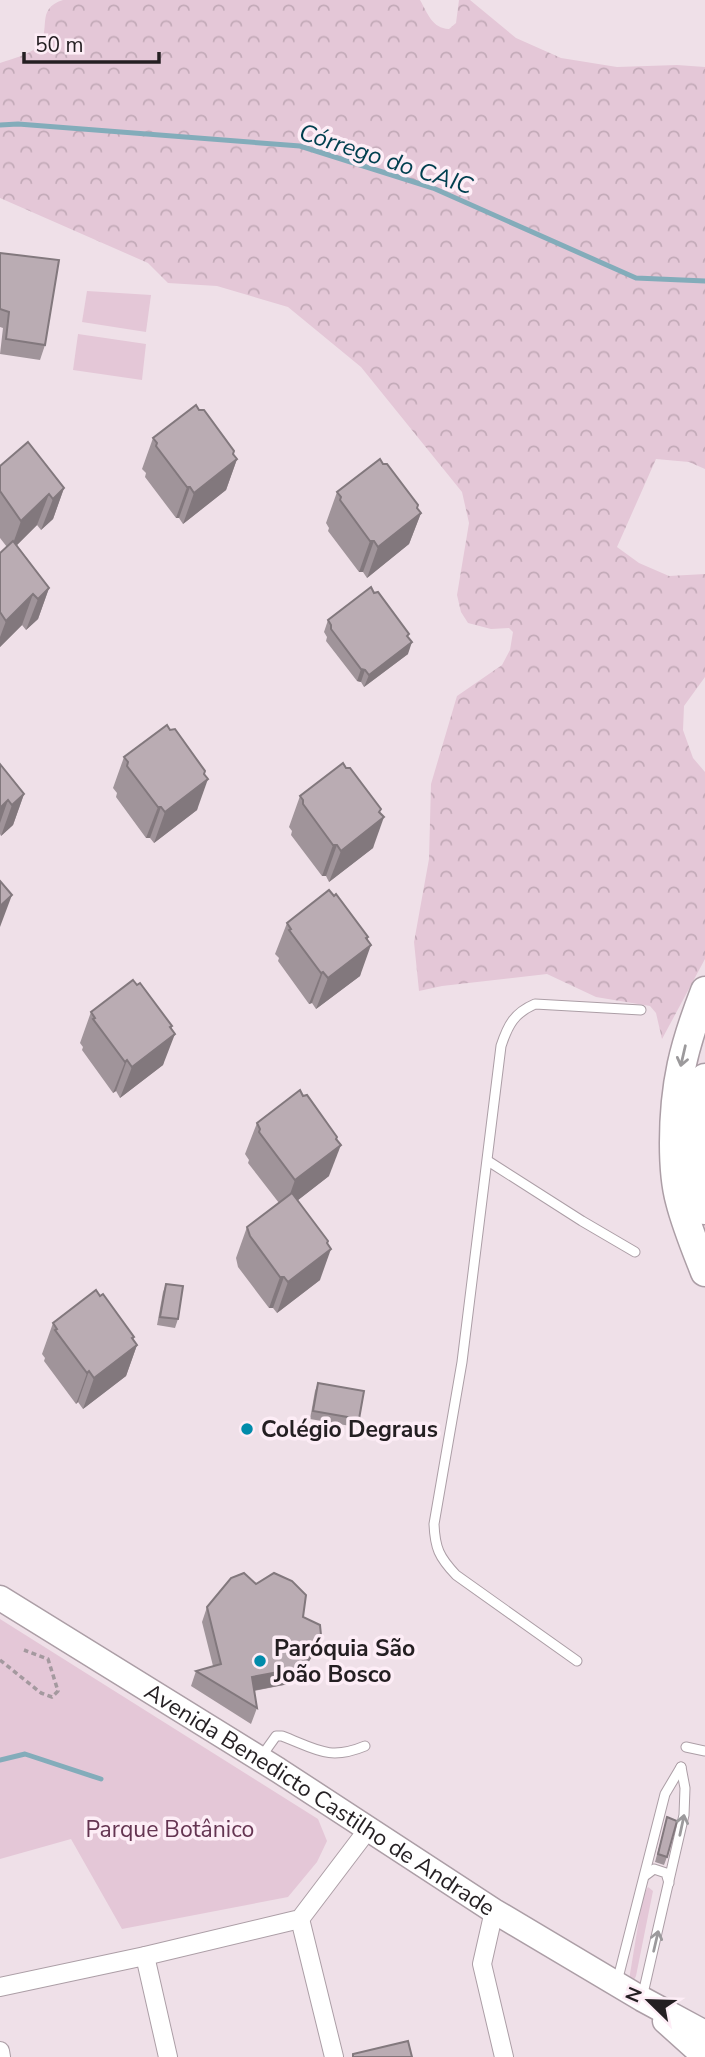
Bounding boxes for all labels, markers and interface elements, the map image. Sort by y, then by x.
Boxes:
scale bar [24,21,159,65]
text: 50 m [35,31,84,59]
water label: Córrego do CAIC [295,116,478,202]
one-way arrow [676,1044,689,1067]
place label: Colégio Degraus [261,1414,438,1445]
marker: Colégio Degraus [239,1421,255,1437]
place label: Paróquia São João Bosco [273,1633,415,1690]
marker: Paróquia São João Bosco [252,1653,268,1669]
street label: Avenida Benedicto Castilho de Andrade [139,1676,501,1923]
park label: Parque Botânico [86,1814,254,1845]
one-way arrow [675,1814,689,1837]
one-way arrow [649,1930,663,1953]
north arrow [614,1966,684,2036]
text: N [620,1983,649,2006]

